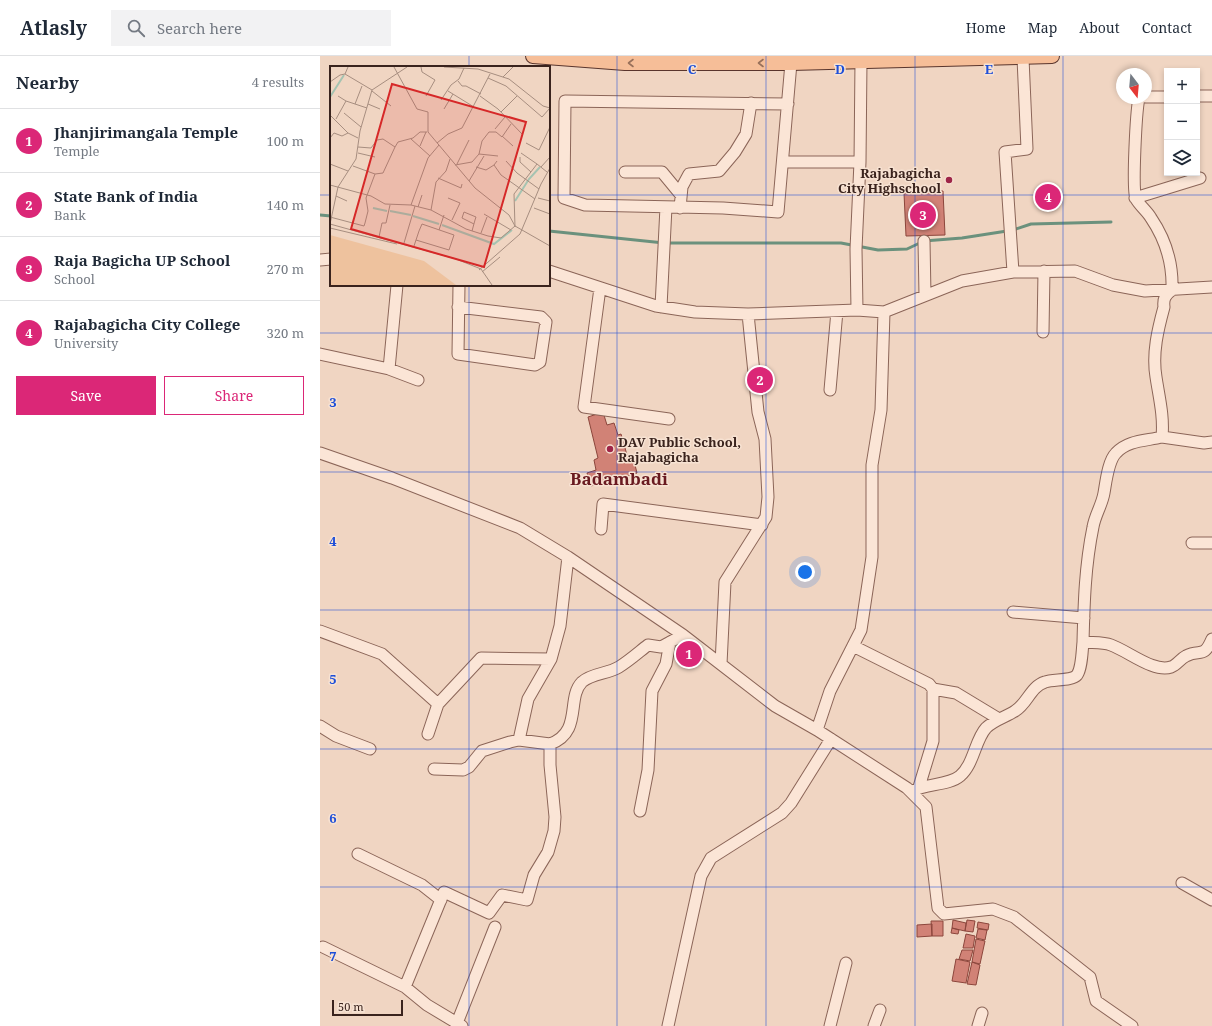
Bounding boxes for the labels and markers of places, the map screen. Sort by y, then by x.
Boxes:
place label: Rajabagicha City Highschool [838,164,941,197]
marker: Rajabagicha City Highschool [944,175,954,185]
pin: 4 [1035,182,1061,212]
pin: 3 [910,200,936,230]
pin: 2 [747,365,773,395]
place label: DAV Public School, Rajabagicha [618,433,741,466]
marker: DAV Public School, Rajabagicha [605,444,615,454]
pin: 1 [676,639,702,669]

